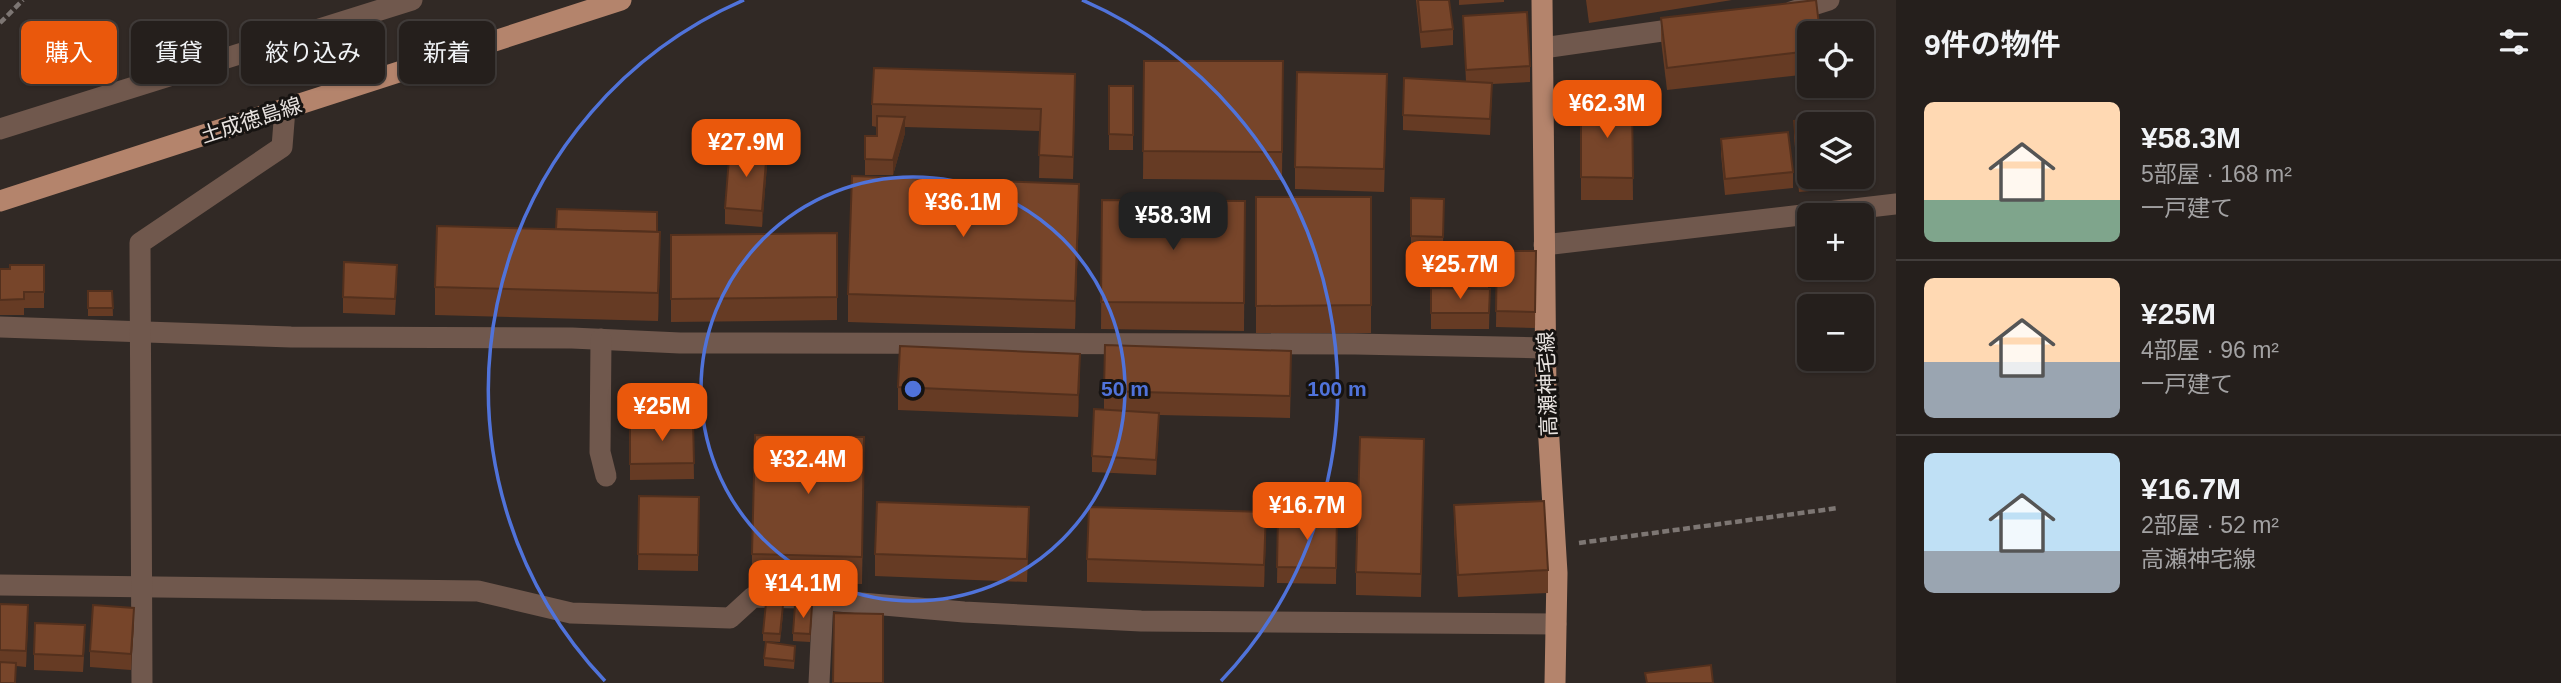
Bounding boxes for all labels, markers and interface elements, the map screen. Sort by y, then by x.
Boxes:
chip: 購入 [21,21,117,84]
chip: 賃貸 [131,21,227,84]
chip: 絞り込み [241,21,385,84]
chip: 新着 [399,21,495,84]
map controls [1797,21,1874,371]
button: locate [1797,21,1874,98]
icon: filters [2495,23,2533,61]
text: 9件の物件 [1924,28,2061,61]
pin: ¥62.3M [1550,80,1664,140]
text: ¥62.3M [1569,90,1645,116]
street label: 土成徳島線 [198,93,304,147]
button: layers [1797,112,1874,189]
pin: ¥27.9M [689,120,803,179]
text: ¥58.3M [2141,121,2241,154]
text: ¥27.9M [708,129,784,155]
icon: home [1980,130,2064,214]
text: 5部屋 · 168 m² [2141,161,2292,187]
pin: ¥36.1M [906,180,1020,239]
text: ¥36.1M [925,189,1001,215]
pin: ¥58.3M [1116,192,1230,252]
text: 一戸建て [2141,195,2233,221]
text: ¥58.3M [1135,202,1211,228]
button: + [1797,203,1874,280]
pin: ¥25.7M [1403,242,1517,301]
text: ¥25.7M [1422,251,1498,277]
button: − [1797,294,1874,371]
text: ¥25M [2141,297,2216,330]
icon: home [1980,306,2064,390]
street label: 高瀬神宅線 [1534,331,1560,437]
text: 4部屋 · 96 m² [2141,337,2279,363]
text: 一戸建て [2141,371,2233,397]
centre of rings [901,377,925,401]
text: 50 m [1101,377,1149,400]
text: 100 m [1307,377,1367,400]
pin: ¥25M [621,384,703,443]
text: ¥25M [633,393,691,419]
pin: ¥32.4M [751,436,865,496]
text: ¥32.4M [770,446,846,472]
text: ¥16.7M [2141,472,2241,505]
icon: home [1980,481,2064,565]
pin: ¥16.7M [1250,482,1364,542]
text: ¥16.7M [1269,492,1345,518]
text: 2部屋 · 52 m² [2141,512,2279,538]
text: 高瀬神宅線 [2141,546,2256,572]
pin: ¥14.1M [746,560,860,620]
text: ¥14.1M [765,570,841,596]

